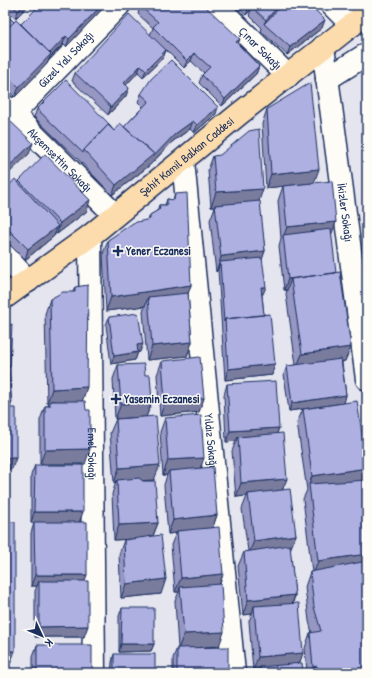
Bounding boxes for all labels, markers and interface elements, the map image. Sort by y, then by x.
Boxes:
street label: Çınar Sokağı [235,23,286,74]
street label: Güzel Yalı Sokağı [34,27,97,91]
street label: Şehit Kamil Balkan Caddesi [136,112,238,200]
street label: Akşemsettin Sokağı [24,124,96,196]
street label: İkizler Sokağı [333,182,358,243]
place label: Yener Eczanesi [125,242,191,259]
marker: Yener Eczanesi [113,246,123,256]
place label: Yasemin Eczanesi [123,390,200,407]
marker: Yasemin Eczanesi [111,394,121,404]
street label: Yıldız Sokağı [200,413,223,469]
street label: Emel Sokağı [84,428,101,480]
north arrow [22,616,62,656]
text: K [42,636,56,650]

